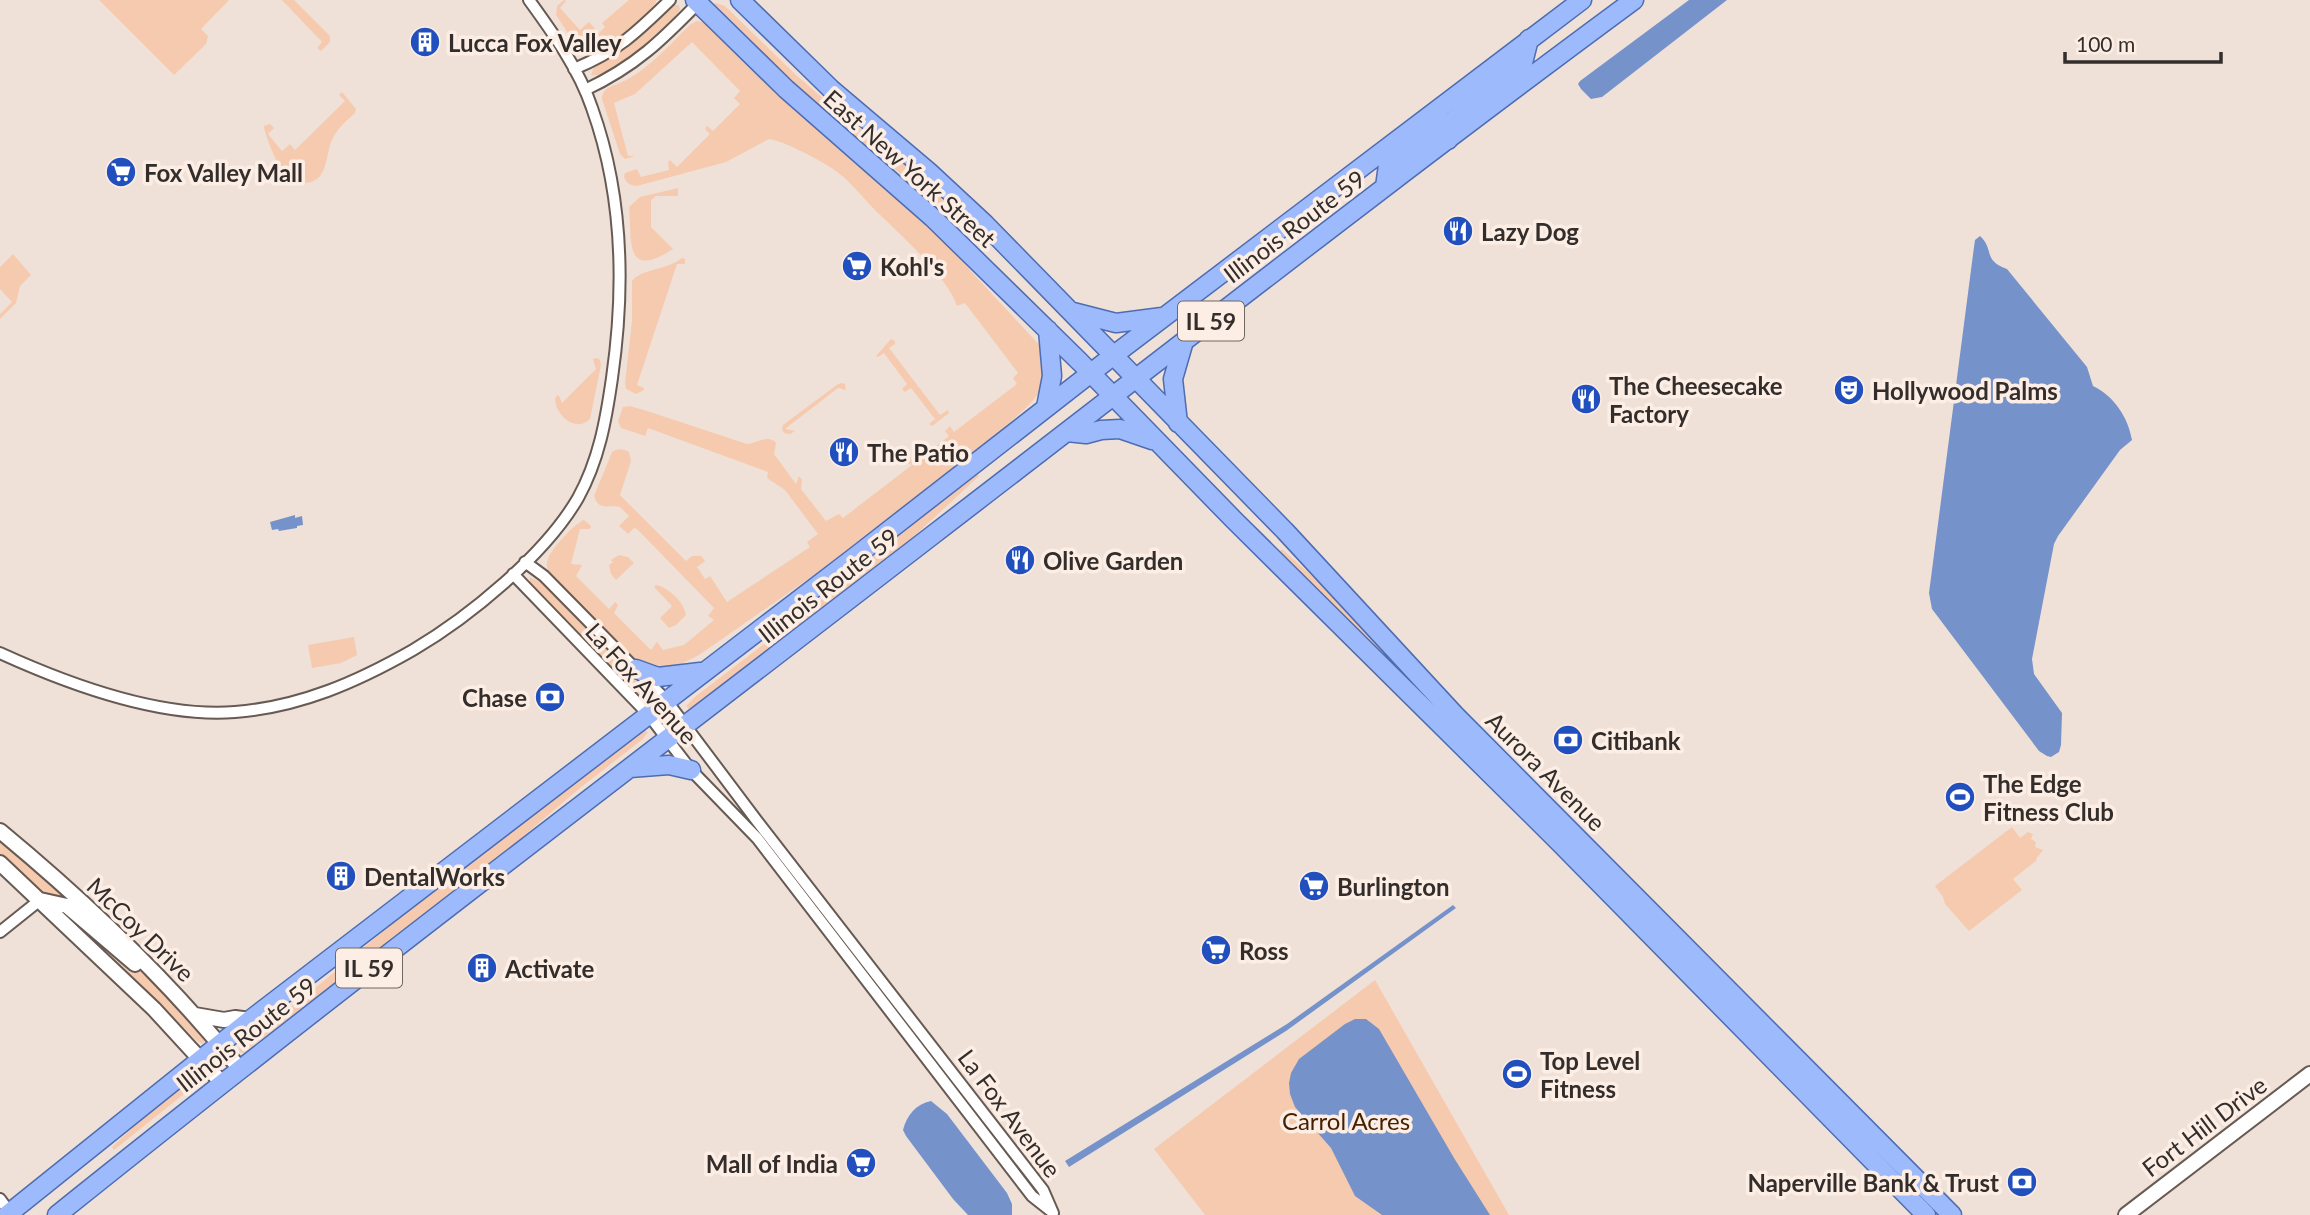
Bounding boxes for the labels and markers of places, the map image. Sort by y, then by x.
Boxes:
building icon: Lucca Fox Valley [408,25,442,59]
place label: Lucca Fox Valley [448,28,622,57]
supermarket icon: Fox Valley Mall [104,155,138,189]
place label: Fox Valley Mall [144,158,303,187]
restaurant icon: Lazy Dog [1441,214,1475,248]
place label: Lazy Dog [1481,217,1579,246]
supermarket icon: Kohl's [840,249,874,283]
place label: Kohl's [880,252,944,281]
place label: The Cheesecake Factory [1609,371,1783,428]
theatre icon: Hollywood Palms [1832,373,1866,407]
place label: Hollywood Palms [1872,376,2058,405]
restaurant icon: The Cheesecake Factory [1569,382,1603,416]
restaurant icon: The Patio [827,435,861,469]
place label: The Patio [867,438,969,467]
restaurant icon: Olive Garden [1003,543,1037,577]
place label: Olive Garden [1043,546,1183,575]
bank icon: Chase [533,680,567,714]
place label: Chase [462,683,527,712]
bank icon: Citibank [1551,723,1585,757]
place label: Citibank [1591,726,1681,755]
place label: The Edge Fitness Club [1983,769,2114,826]
sports icon: The Edge Fitness Club [1943,780,1977,814]
building icon: DentalWorks [324,859,358,893]
place label: DentalWorks [364,862,505,891]
supermarket icon: Burlington [1297,869,1331,903]
place label: Burlington [1337,872,1450,901]
supermarket icon: Ross [1199,933,1233,967]
place label: Ross [1239,936,1289,965]
building icon: Activate [465,951,499,985]
place label: Activate [504,954,595,983]
place label: Top Level Fitness [1540,1046,1640,1103]
sports icon: Top Level Fitness [1500,1057,1534,1091]
supermarket icon: Mall of India [844,1146,878,1180]
place label: Mall of India [706,1149,838,1178]
bank icon: Naperville Bank & Trust [2005,1165,2039,1199]
place label: Naperville Bank & Trust [1748,1168,1999,1197]

